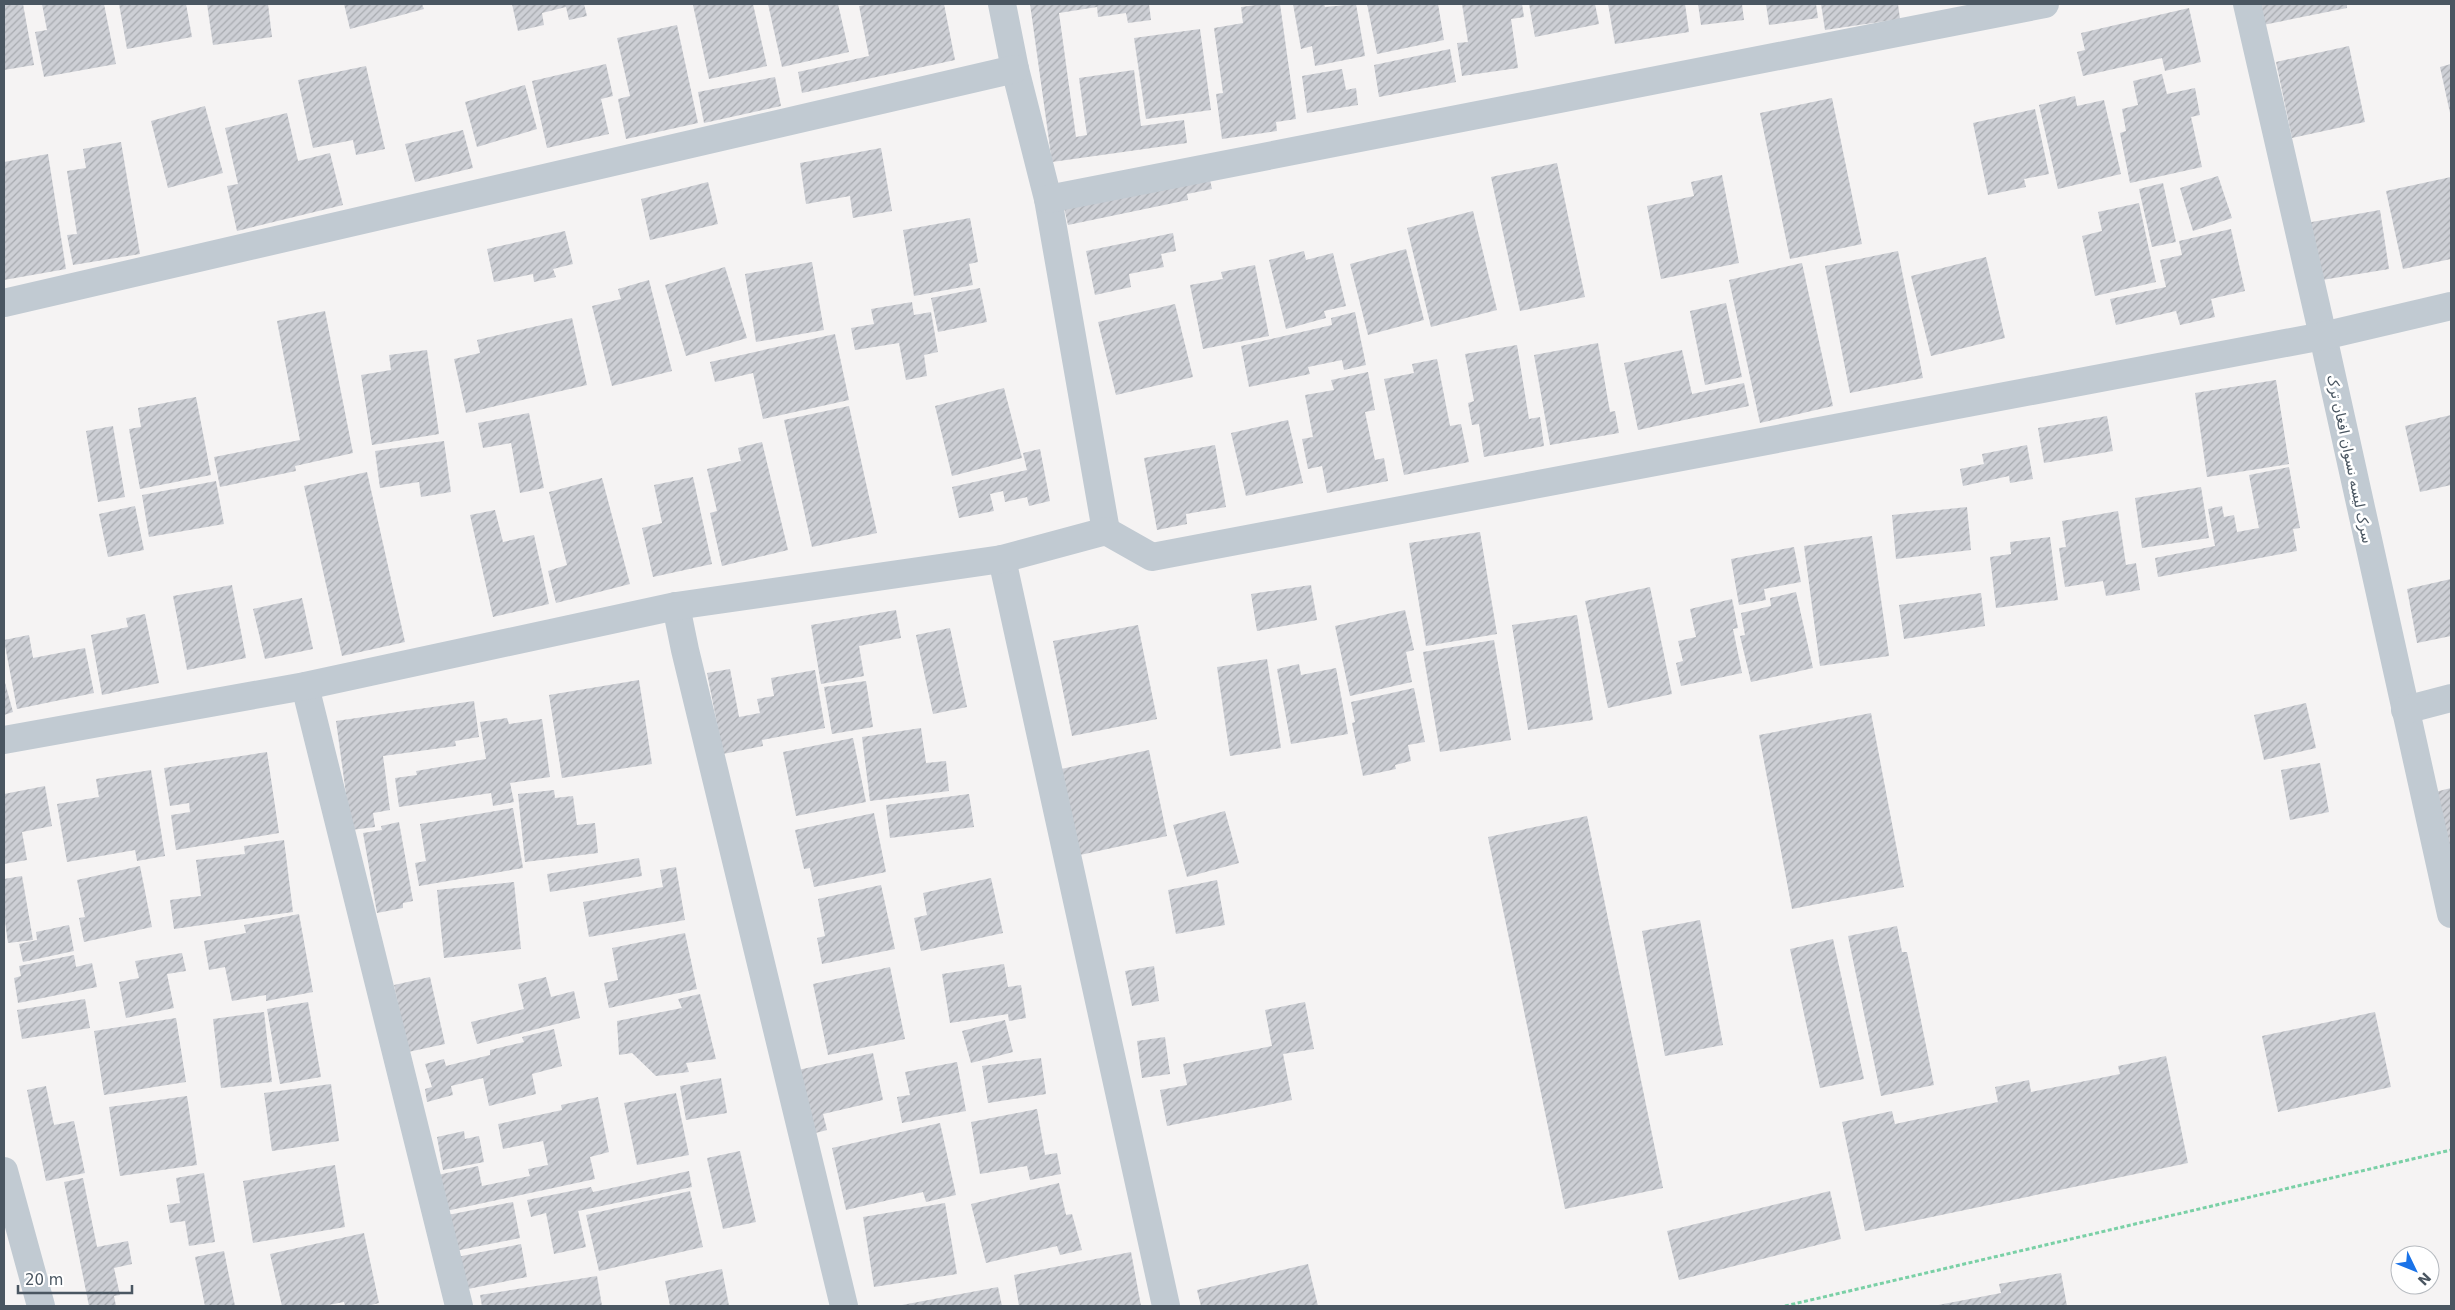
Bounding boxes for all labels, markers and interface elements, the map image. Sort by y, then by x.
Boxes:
street label: سرک لیسه نسوان افغان‌ ترک [2323,373,2376,545]
north arrow [2390,1245,2440,1295]
scale bar [18,1262,131,1294]
text: N [2415,1269,2434,1289]
text: 20 m [25,1271,63,1289]

